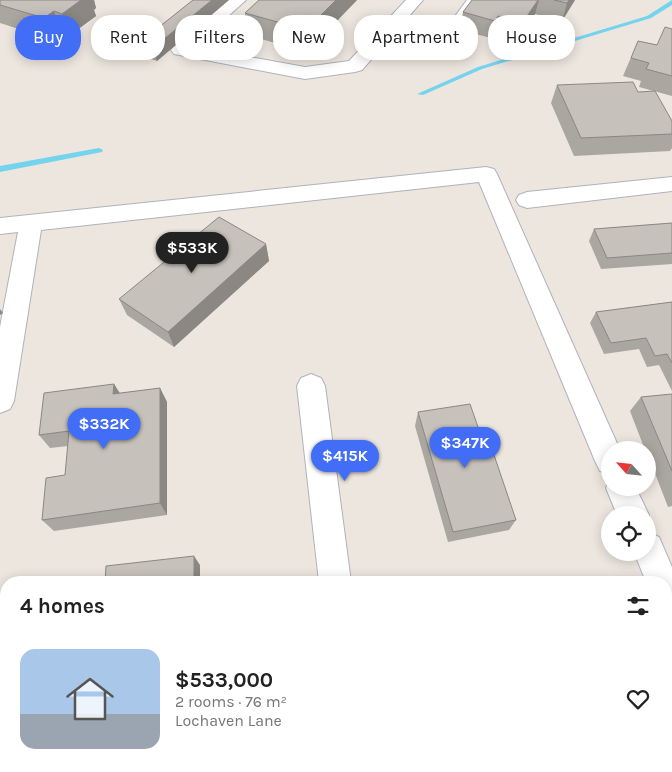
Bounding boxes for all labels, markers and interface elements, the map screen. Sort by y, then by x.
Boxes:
chip: Buy [15,15,81,60]
chip: Rent [91,15,165,60]
chip: Filters [175,15,263,60]
chip: New [273,15,344,60]
chip: Apartment [354,15,478,60]
chip: House [488,15,575,60]
pin: $533K [157,232,227,274]
text: $533K [167,238,217,257]
pin: $332K [69,408,139,450]
text: $332K [78,414,130,433]
pin: $347K [430,426,500,469]
text: $347K [441,433,489,452]
pin: $415K [310,440,380,482]
north arrow [601,441,656,496]
map controls [601,441,656,561]
text: $415K [322,446,368,465]
button: locate [601,506,656,561]
icon: filters [624,592,652,620]
text: 4 homes [20,594,105,618]
text: $533,000 [175,668,273,692]
icon: home [60,669,120,729]
icon: heart [624,685,652,713]
text: 2 rooms · 76 m² [175,692,287,711]
text: Lochaven Lane [175,711,282,730]

